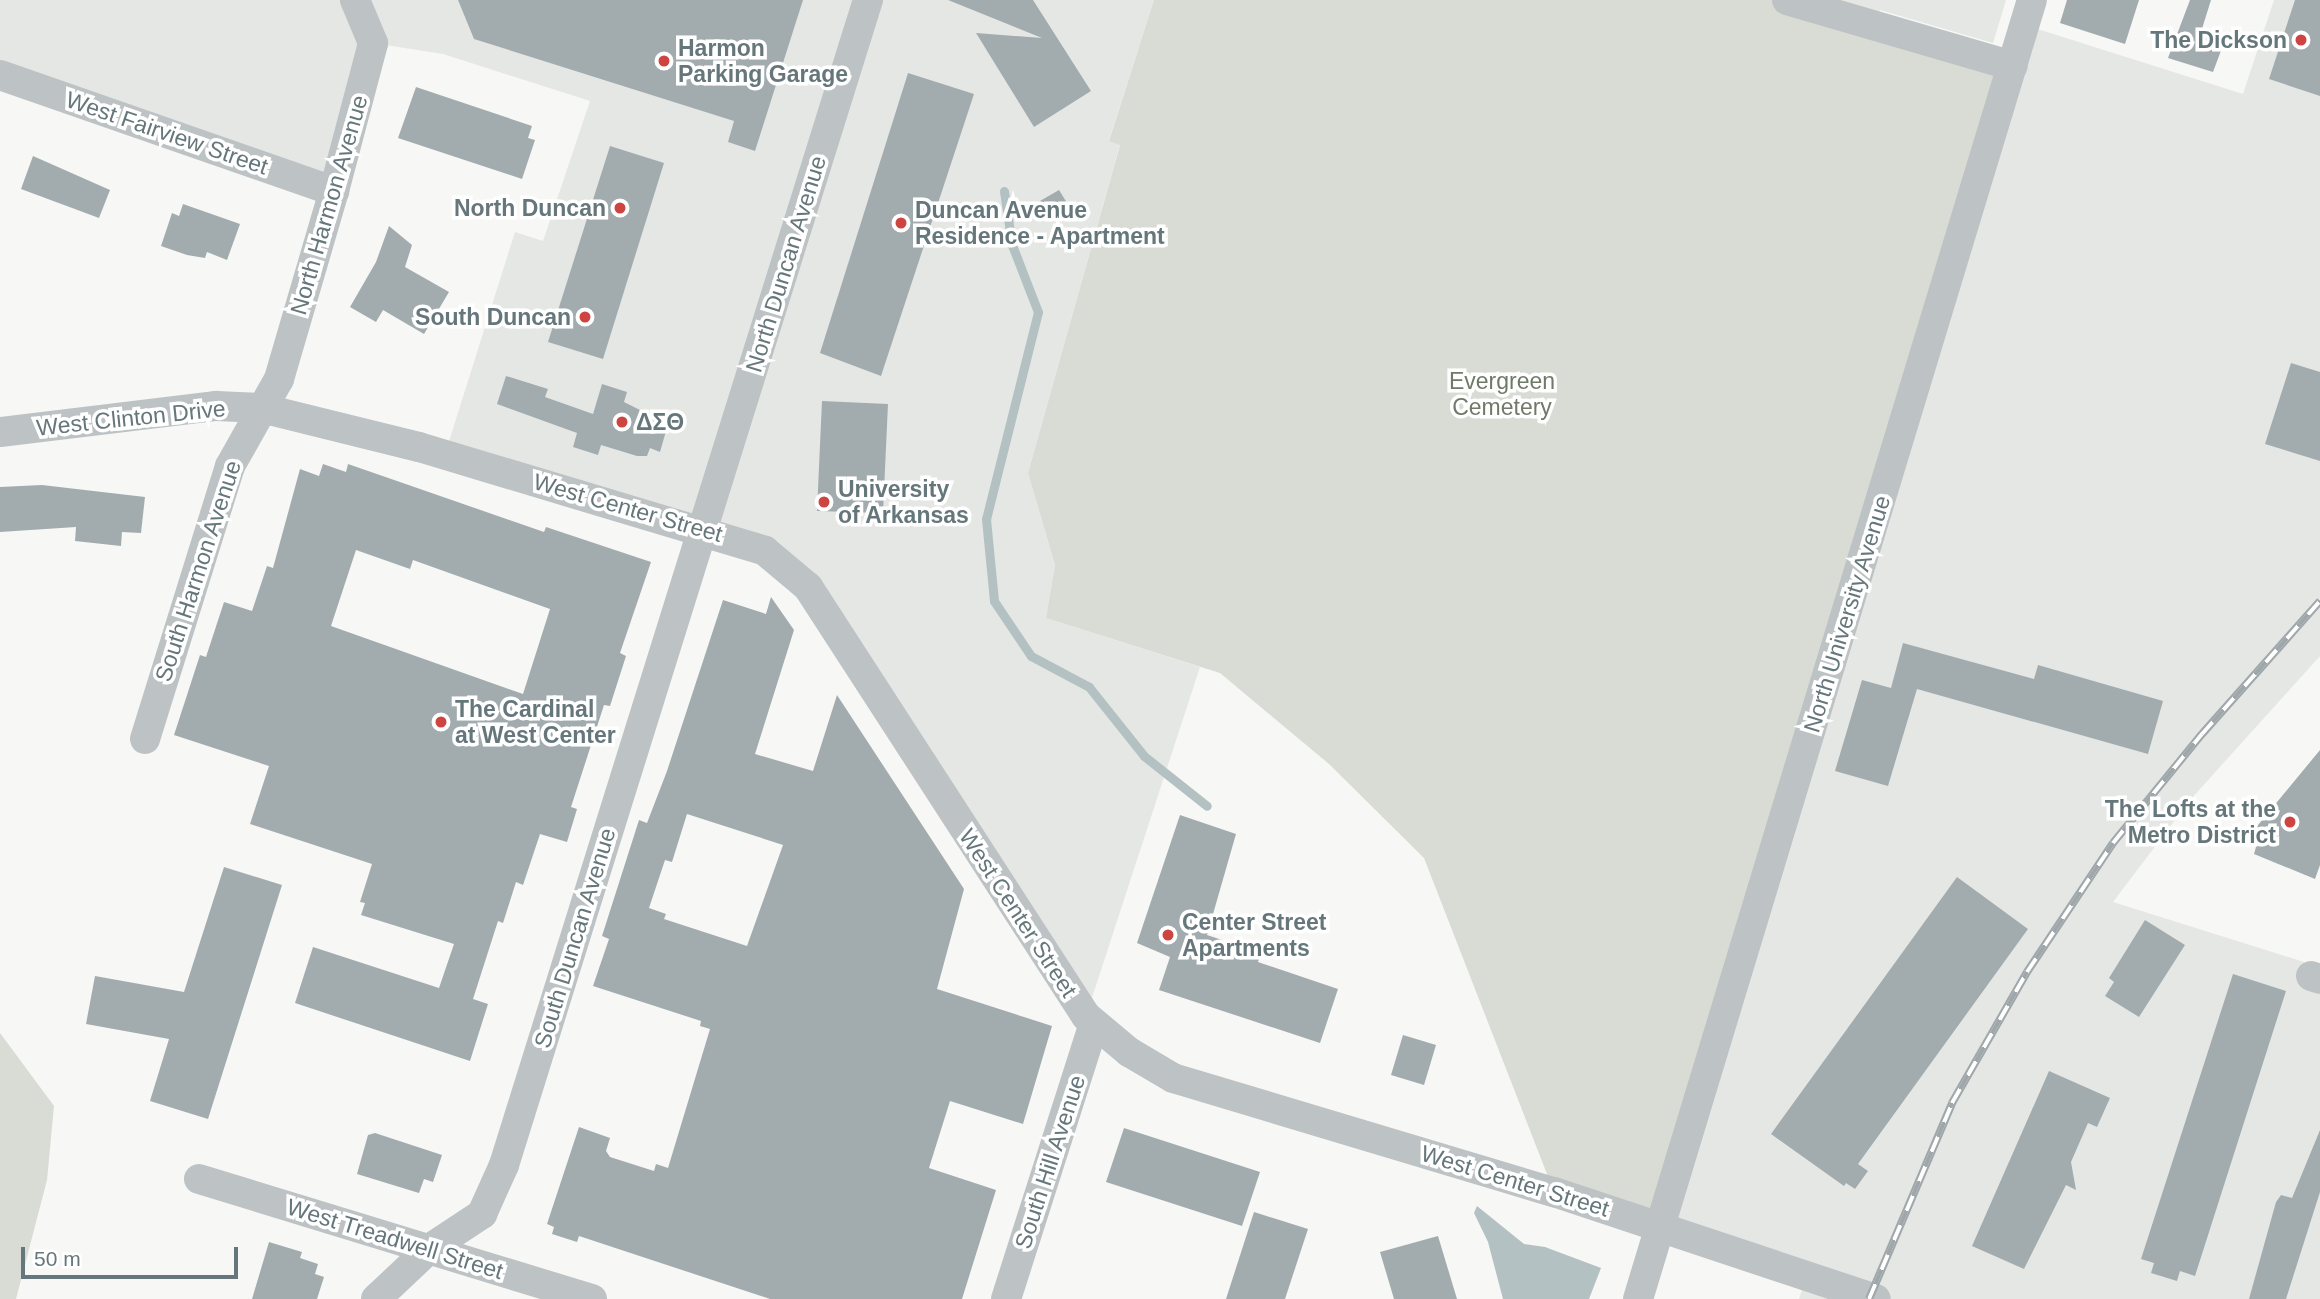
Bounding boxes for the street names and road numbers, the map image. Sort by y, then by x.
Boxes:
street label: West Fairview Street [62,85,272,181]
street label: North Harmon Avenue [284,91,374,319]
street label: North Duncan Avenue [740,152,832,376]
street label: West Clinton Drive [35,394,227,442]
street label: South Harmon Avenue [149,456,247,686]
street label: West Center Street [530,468,726,548]
street label: North University Avenue [1798,492,1896,736]
street label: South Duncan Avenue [528,824,622,1052]
street label: West Center Street [953,824,1083,1002]
street label: South Hill Avenue [1009,1071,1091,1253]
street label: West Center Street [1418,1139,1612,1223]
street label: West Treadwell Street [283,1193,507,1285]

